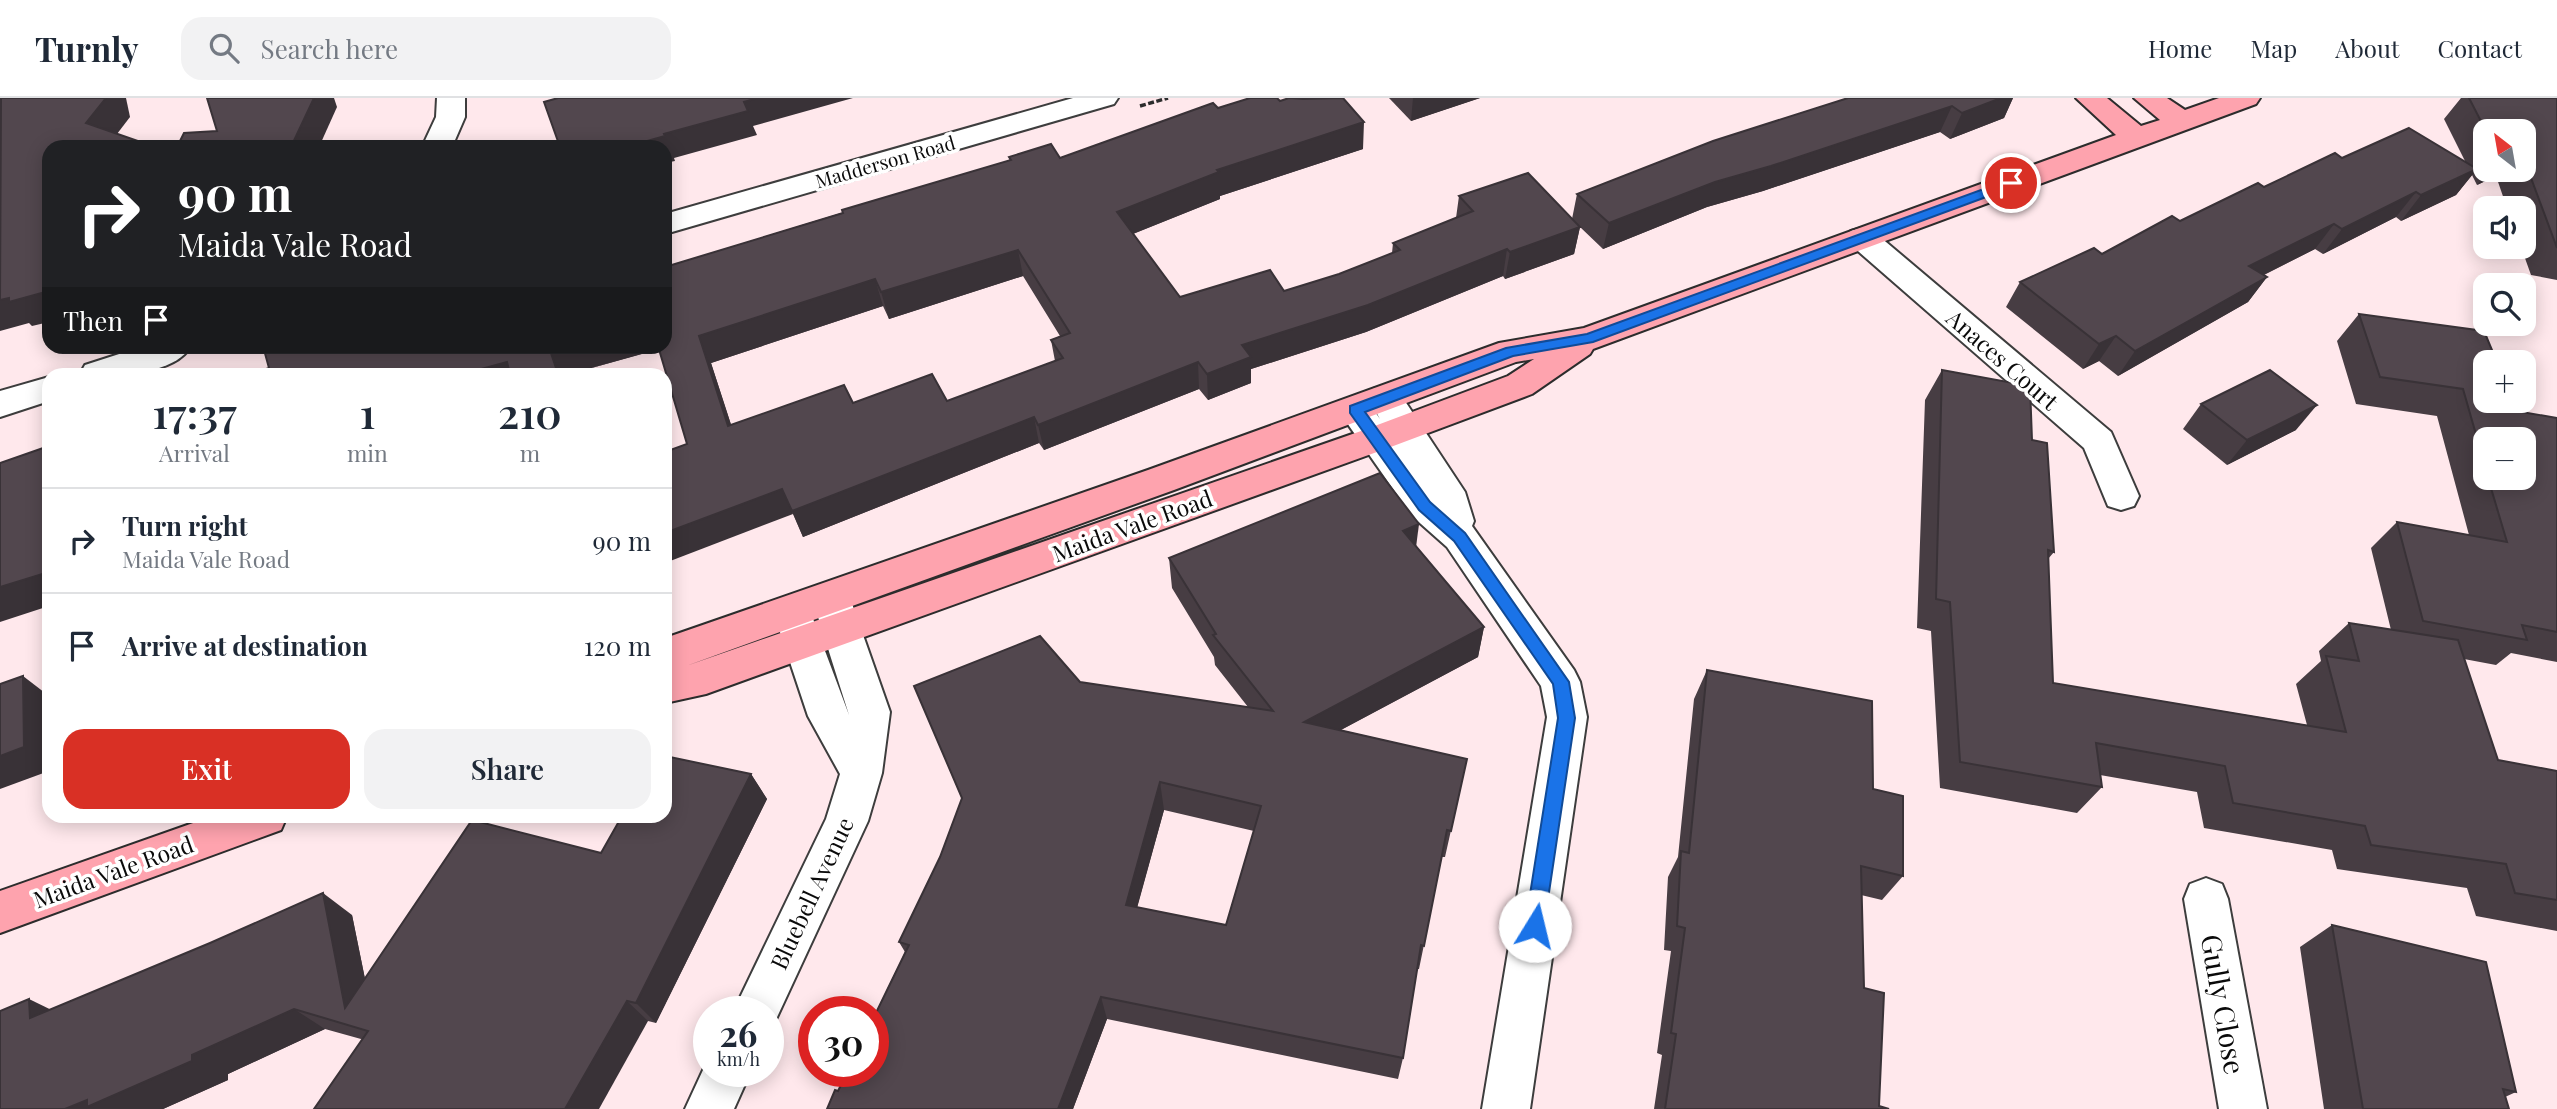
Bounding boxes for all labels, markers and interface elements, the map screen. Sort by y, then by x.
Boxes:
search box [181,17,671,80]
text: Turnly [35,26,139,70]
icon: search [205,29,243,67]
text: Search here [261,31,398,66]
text: Home [2148,32,2212,64]
text: Map [2250,32,2297,64]
text: About [2335,32,2399,64]
text: Contact [2437,32,2522,64]
north arrow [2473,119,2536,182]
map controls [2473,119,2536,490]
street label: Madderson Road [812,129,958,193]
pin [1981,153,2041,213]
text: 90 m [178,159,292,224]
icon: arrive [1992,164,2030,202]
icon: right [63,168,154,259]
button: sound [2473,196,2536,259]
text: Maida Vale Road [178,222,412,265]
button: search [2473,273,2536,336]
icon: arrive [137,301,175,339]
street label: Anaces Court [1940,301,2066,417]
text: Then [63,303,123,338]
button: + [2473,350,2536,413]
text: 17:37 [152,384,237,440]
text: 1 [359,384,375,440]
text: 210 [498,384,562,440]
button: − [2473,427,2536,490]
text: Arrival [159,437,230,468]
text: min [347,437,388,468]
text: m [520,437,540,468]
street label: Maida Vale Road [1048,482,1216,568]
text: Turn right [122,508,248,543]
icon: right [63,522,101,560]
text: 90 m [593,523,651,558]
text: Maida Vale Road [122,543,290,574]
icon: arrive [63,627,101,665]
text: Arrive at destination [122,628,368,663]
text: 120 m [584,628,651,663]
button: Exit [63,729,350,809]
button: Share [364,729,651,809]
street label: Bluebell Avenue [762,812,860,974]
street label: Maida Vale Road [29,828,197,914]
position arrow [1498,889,1572,963]
street label: Gully Close [2194,931,2254,1077]
speed limit sign: 30 [798,996,889,1087]
text: 26 [720,1009,757,1056]
text: km/h [717,1047,760,1071]

